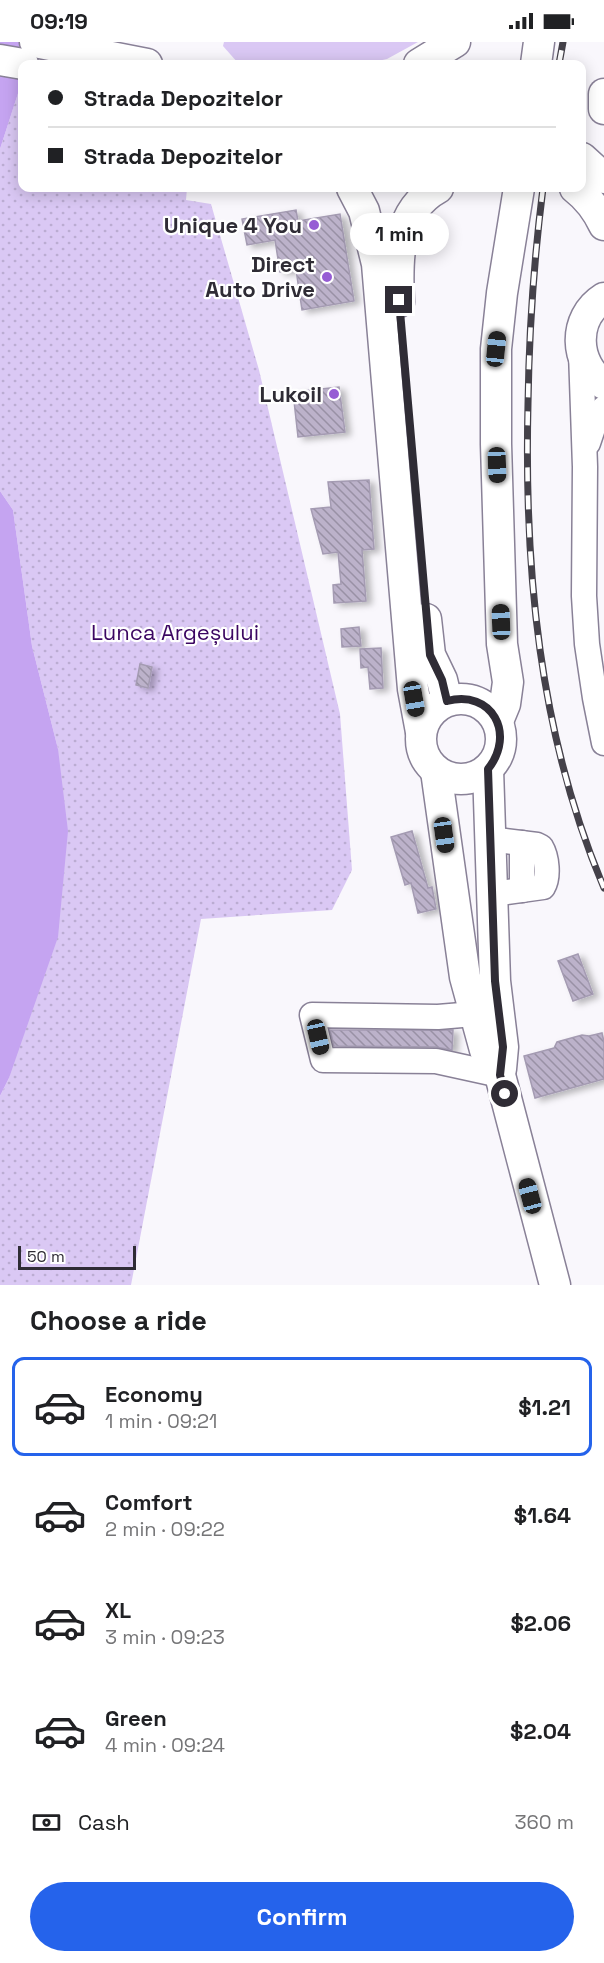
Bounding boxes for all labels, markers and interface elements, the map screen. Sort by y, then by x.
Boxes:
text: 09:19 [30,7,88,35]
text: Strada Depozitelor [84,84,283,112]
text: Strada Depozitelor [84,142,283,170]
place label: Unique 4 You [164,211,302,239]
callout: 1 min [350,213,448,255]
marker: Unique 4 You [307,218,321,232]
text: 1 min [375,221,424,247]
place label: Direct Auto Drive [205,250,315,303]
marker: Direct Auto Drive [320,270,334,284]
route end [385,286,412,313]
car [485,330,507,368]
place label: Lukoil [260,380,322,408]
marker: Lukoil [327,387,341,401]
car [487,447,507,483]
car [491,604,511,640]
park label: Lunca Argeșului [91,618,259,646]
car [402,680,426,718]
car [433,816,455,854]
car [305,1017,331,1057]
route start [491,1080,518,1107]
car [517,1176,543,1216]
scale bar [18,1243,136,1270]
text: 50 m [27,1246,65,1267]
text: Choose a ride [30,1303,207,1338]
icon: car [33,1380,87,1434]
text: Economy [105,1380,203,1408]
text: $1.21 [518,1393,571,1421]
text: 1 min · 09:21 [105,1408,217,1434]
icon: car [33,1488,87,1542]
text: Comfort [105,1488,193,1516]
text: $1.64 [514,1501,571,1529]
text: 2 min · 09:22 [105,1516,225,1542]
icon: car [33,1596,87,1650]
text: XL [105,1596,131,1624]
text: $2.06 [510,1609,571,1637]
text: 3 min · 09:23 [105,1624,225,1650]
icon: car [33,1704,87,1758]
text: Green [105,1704,167,1732]
text: $2.04 [510,1717,571,1745]
text: 4 min · 09:24 [105,1732,225,1758]
icon: cash [30,1806,63,1839]
text: Cash [78,1808,130,1836]
text: 360 m [515,1809,574,1835]
button: Confirm [30,1882,574,1951]

